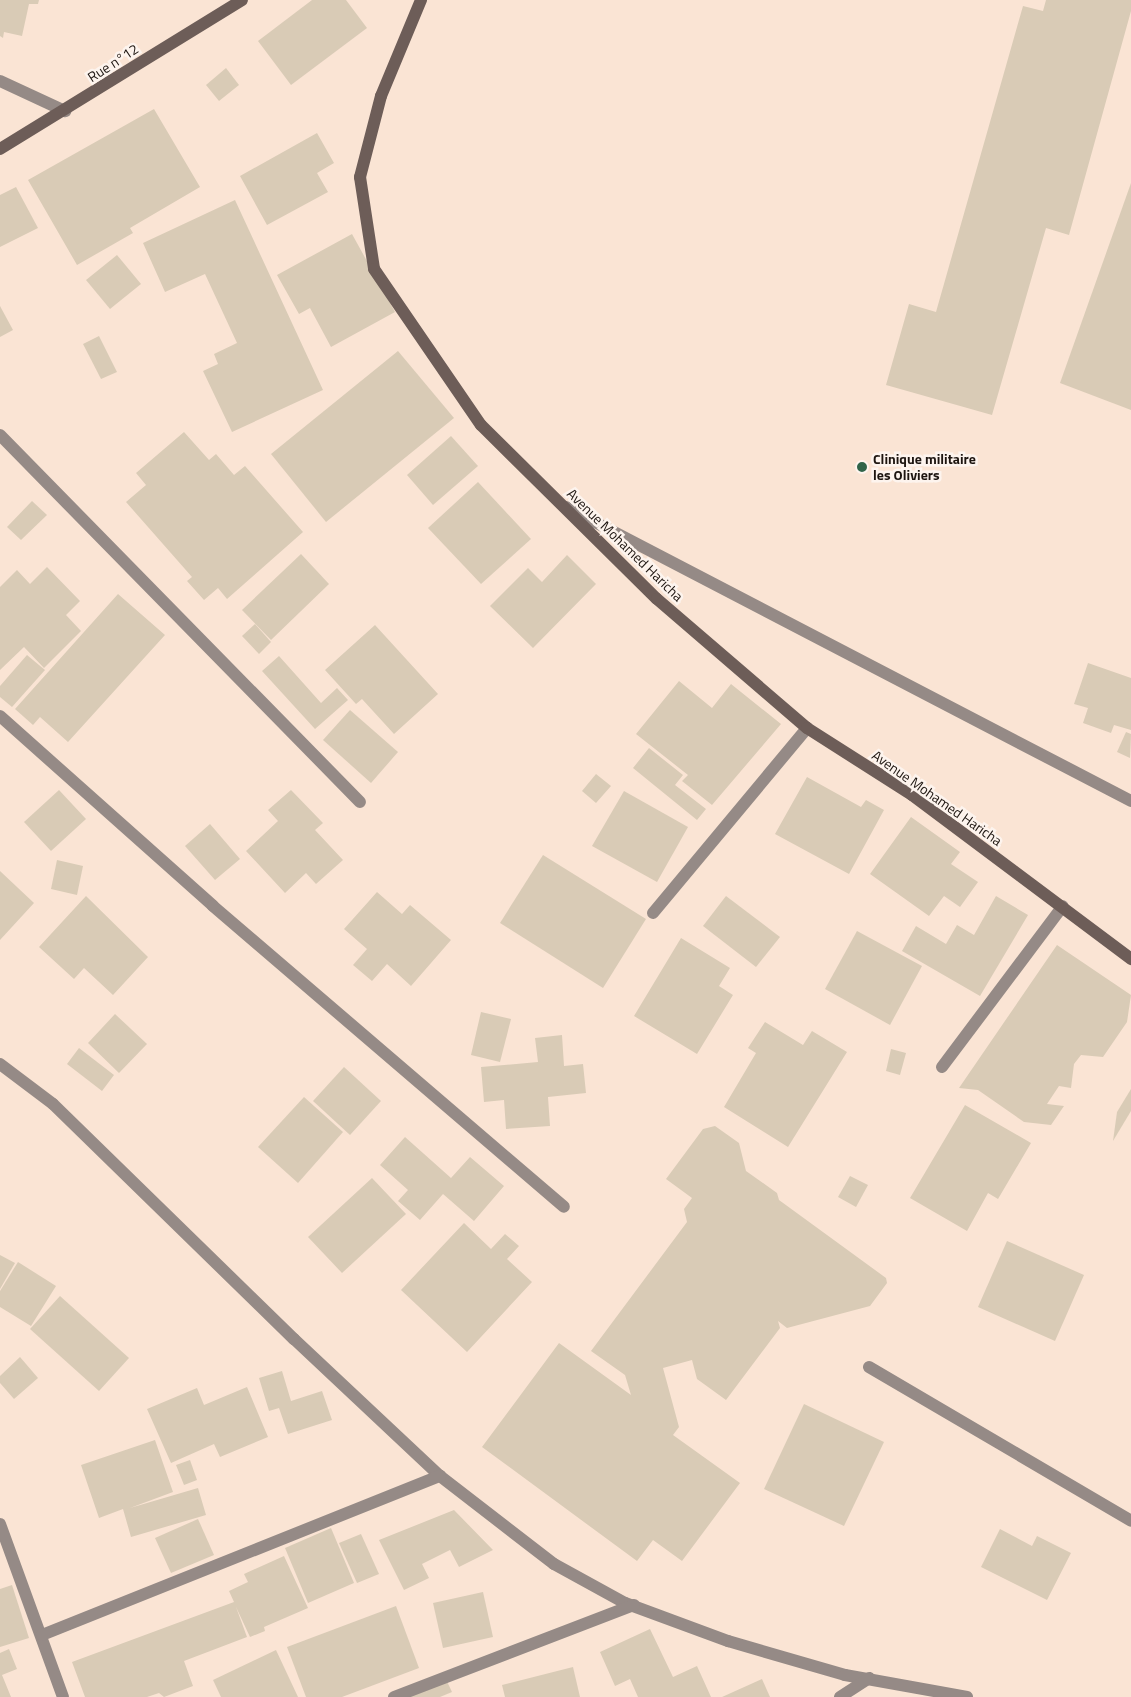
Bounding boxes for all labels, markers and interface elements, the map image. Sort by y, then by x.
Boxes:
street label: Rue n°12 [84,40,142,86]
place label: Clinique militaire les Oliviers [873,451,976,484]
marker: Clinique militaire les Oliviers [855,460,869,474]
street label: Avenue Mohamed Haricha [564,485,686,605]
street label: Avenue Mohamed Haricha [869,747,1005,849]

